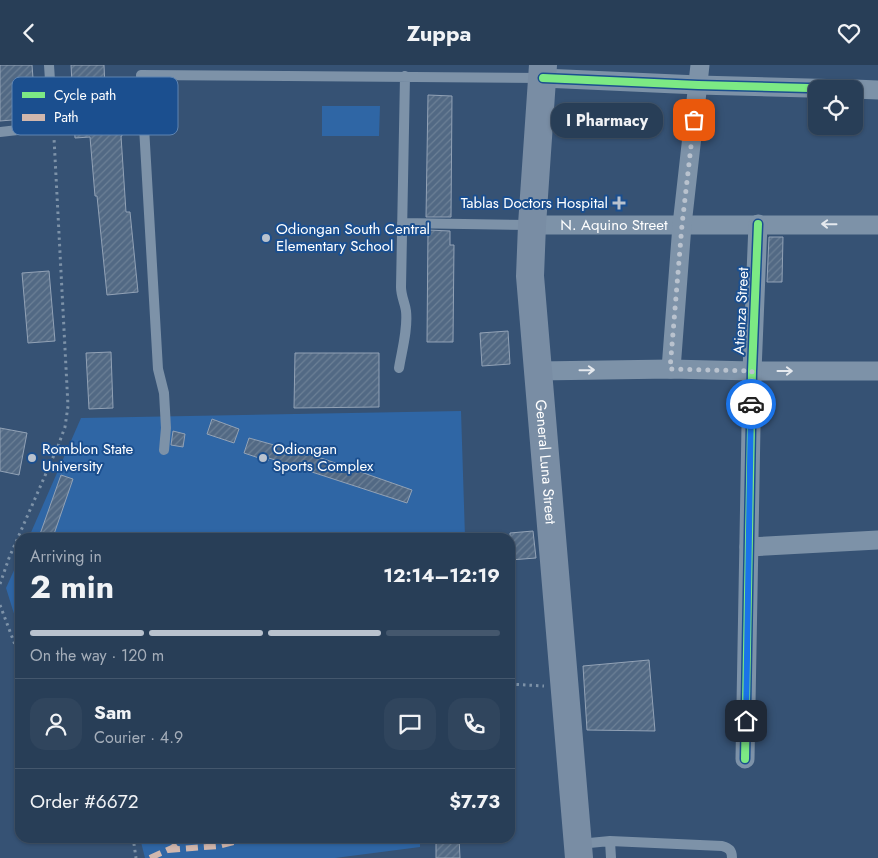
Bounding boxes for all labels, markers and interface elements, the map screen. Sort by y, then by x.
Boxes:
text: Zuppa [407,17,471,49]
icon: back [15,19,43,47]
icon: heart [835,19,863,47]
legend [12,77,178,135]
map controls [808,80,863,135]
button: locate [808,80,863,135]
text: Cycle path [54,85,116,105]
pin [673,99,715,141]
callout: I Pharmacy [552,103,664,137]
icon: bag [680,106,708,134]
text: Path [54,107,79,127]
text: I Pharmacy [566,109,648,132]
place label: Tablas Doctors Hospital [461,192,608,214]
marker: Tablas Doctors Hospital [612,196,626,210]
street label: N. Aquino Street [560,214,668,236]
place label: Odiongan South Central Elementary School [276,218,430,257]
one-way arrow [822,219,838,229]
marker: Odiongan South Central Elementary School [260,232,272,244]
street label: Atienza Street [728,266,754,355]
one-way arrow [578,365,595,375]
one-way arrow [776,366,792,376]
courier [726,379,776,429]
icon: car [737,390,765,418]
street label: General Luna Street [529,399,562,526]
place label: Romblon State University [42,438,133,477]
place label: Odiongan Sports Complex [273,438,374,477]
marker: Romblon State University [26,452,38,464]
marker: Odiongan Sports Complex [257,452,269,464]
text: Arriving in [30,545,102,568]
text: 12:14–12:19 [383,562,500,589]
text: 2 min [30,564,114,610]
text: On the way · 120 m [30,644,164,667]
button: person [30,698,82,750]
button: chat [384,698,436,750]
button: phone [448,698,500,750]
text: Sam [94,699,132,726]
pin [725,700,767,742]
icon: home [732,707,760,735]
text: Courier · 4.9 [94,726,183,749]
text: Order #6672 [30,788,139,815]
text: $7.73 [449,788,500,815]

